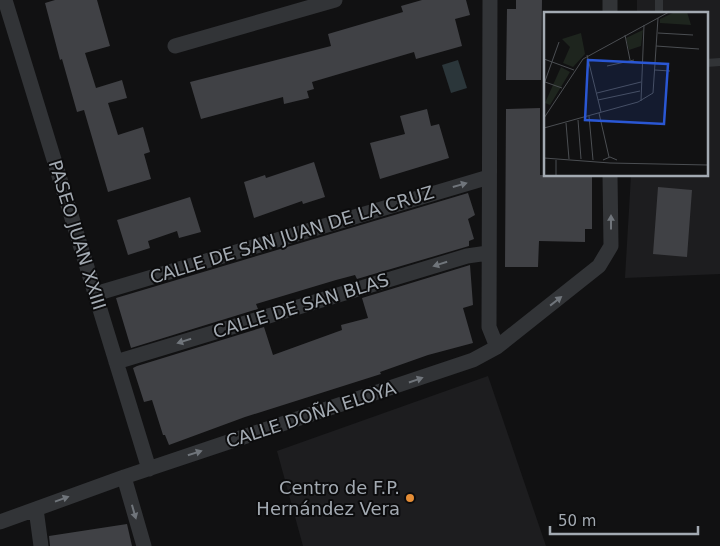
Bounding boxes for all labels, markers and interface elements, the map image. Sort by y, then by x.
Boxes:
inset map [544,12,708,176]
street label: PASEO JUAN XXIII [45,158,110,312]
one-way arrow [453,180,468,188]
street label: CALLE DE SAN JUAN DE LA CRUZ [147,181,436,288]
one-way arrow [607,214,615,230]
one-way arrow [433,261,448,268]
street label: CALLE DE SAN BLAS [210,269,391,342]
one-way arrow [549,295,562,306]
one-way arrow [177,338,192,346]
one-way arrow [409,376,424,384]
street label: CALLE DOÑA ELOYA [223,377,399,452]
one-way arrow [188,449,203,457]
place label: Centro de F.P. Hernández Vera [256,477,400,519]
marker: Centro de F.P. Hernández Vera [404,492,416,504]
one-way arrow [55,495,70,502]
one-way arrow [131,504,139,519]
scale bar [550,504,698,536]
text: 50 m [558,512,596,530]

